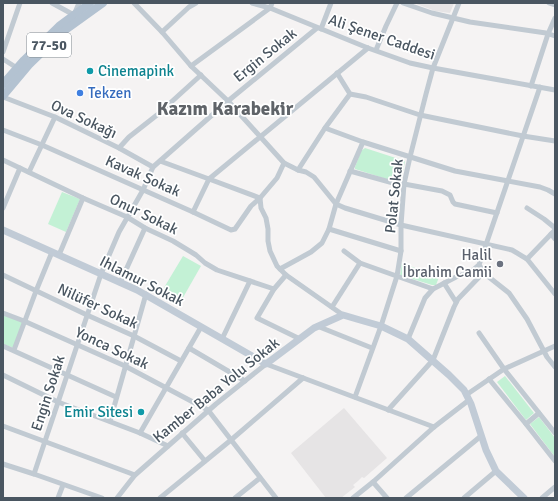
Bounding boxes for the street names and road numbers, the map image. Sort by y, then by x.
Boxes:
street label: Ali Şener Caddesi [326,10,438,64]
street label: Ergin Sokak [230,24,301,86]
road number: 77-50 [27,33,71,57]
street label: Ova Sokağı [48,96,120,142]
street label: Kavak Sokak [103,151,184,201]
street label: Polat Sokak [381,157,407,234]
street label: Onur Sokak [107,190,182,238]
street label: Ihlamur Sokak [97,252,188,310]
street label: Nilüfer Sokak [55,280,142,333]
street label: Yonca Sokak [72,323,152,373]
street label: Kamber Baba Yolu Sokak [149,333,283,446]
street label: Engin Sokak [27,352,69,433]

